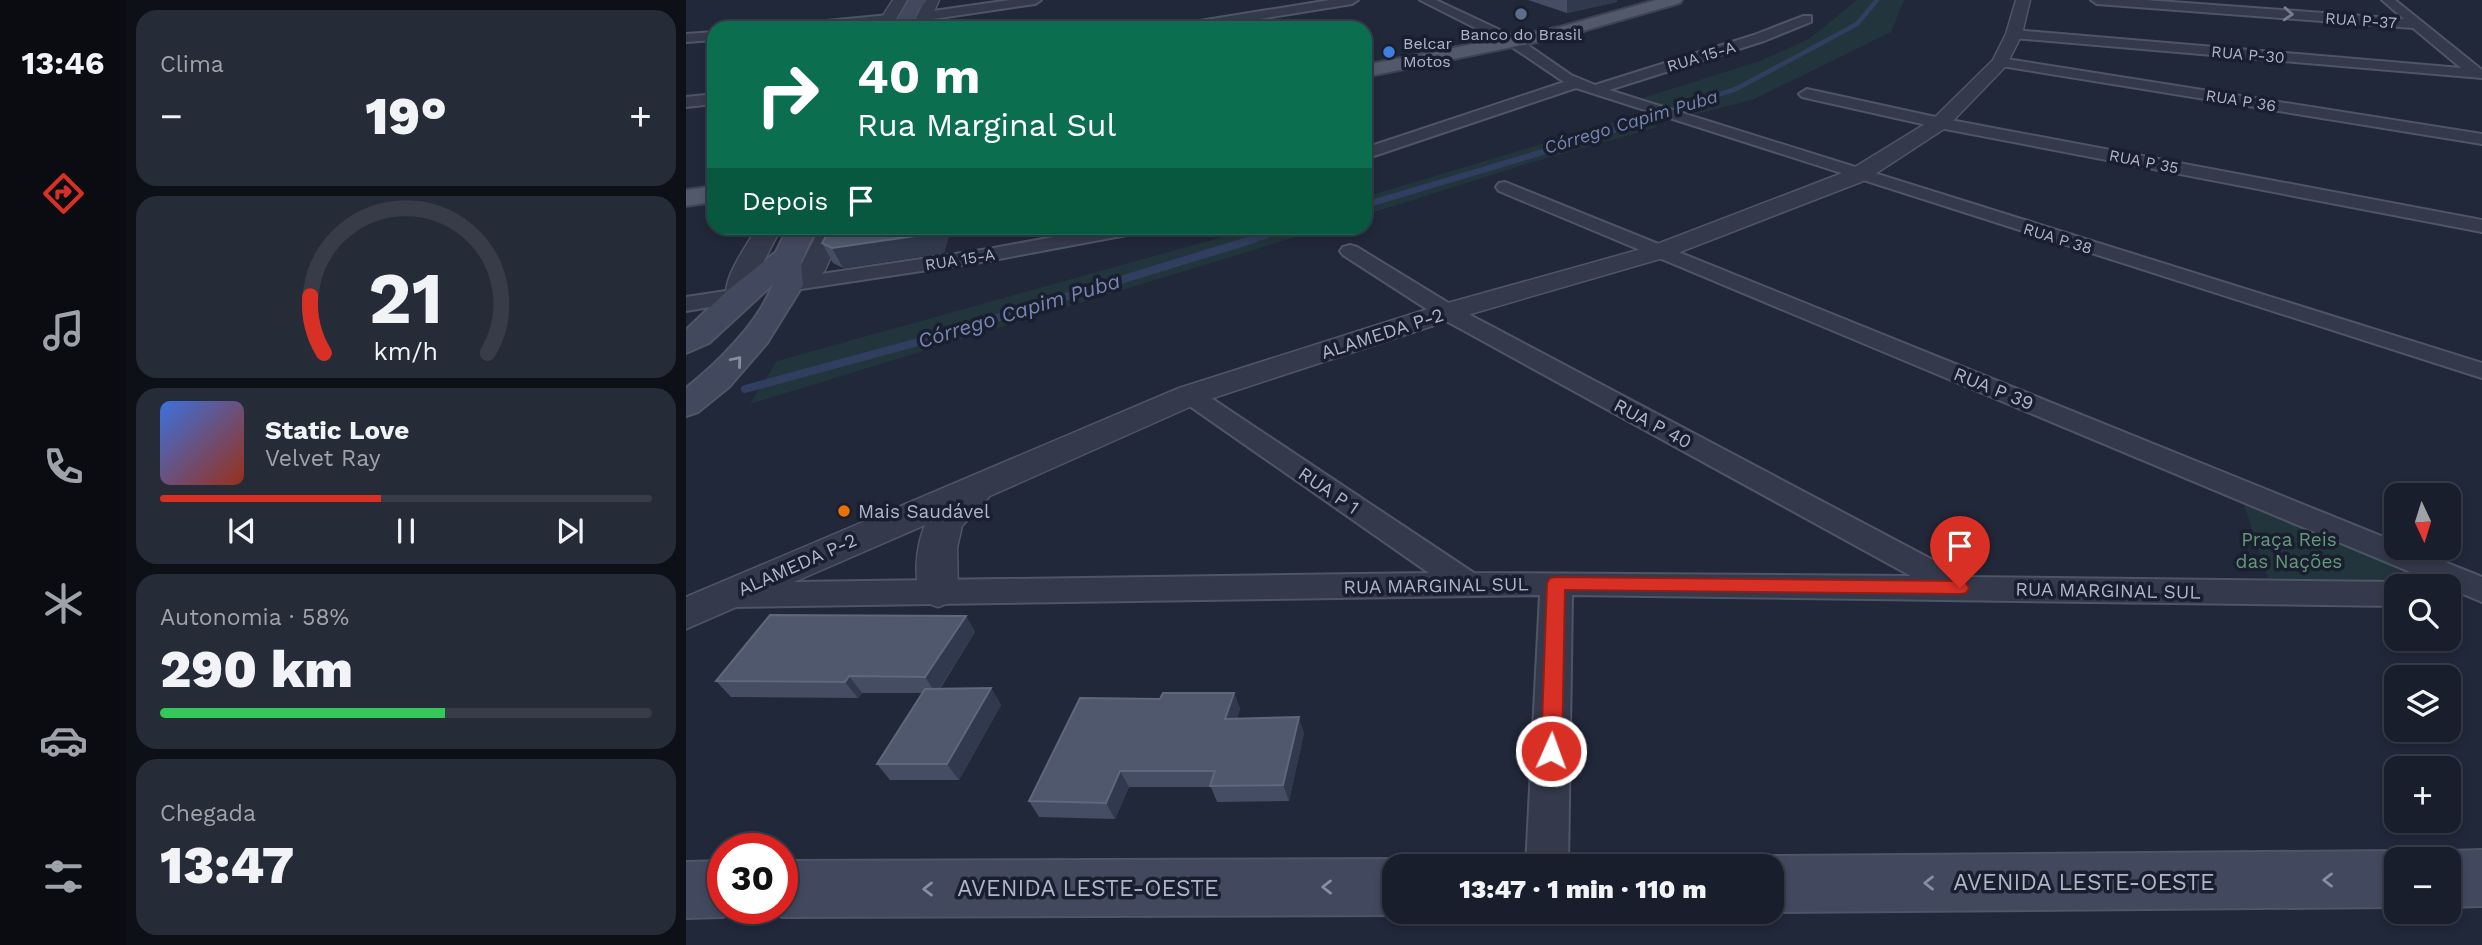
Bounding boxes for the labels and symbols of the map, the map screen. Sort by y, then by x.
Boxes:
marker: Banco do Brasil [1513,6,1529,22]
one-way arrow [2282,6,2293,21]
street label: RUA P-37 [2324,9,2398,32]
place label: Banco do Brasil [1460,25,1582,44]
place label: Belcar Motos [1403,34,1453,71]
street label: RUA 15-A [1665,37,1738,76]
street label: RUA P-30 [2210,42,2285,67]
marker: Belcar Motos [1381,44,1397,60]
water label: Córrego Capim Puba [1542,85,1720,158]
street label: RUA P 36 [2204,86,2277,115]
street label: RUA P 35 [2108,145,2180,178]
street label: RUA P 38 [2021,219,2095,258]
street label: RUA 15-A [924,245,997,274]
water label: Córrego Capim Puba [915,268,1123,353]
street label: ALAMEDA P-2 [1318,303,1446,364]
one-way arrow [729,356,742,369]
street label: RUA P 39 [1950,362,2037,415]
street label: RUA P 40 [1610,393,1696,454]
street label: RUA P 1 [1294,462,1364,519]
north arrow [2384,483,2460,560]
place label: Mais Saudável [858,500,990,523]
marker: Mais Saudável [836,503,852,519]
pin [1930,516,1990,588]
street label: ALAMEDA P-2 [734,528,860,601]
park label: Praça Reis das Nações [2236,528,2342,573]
street label: RUA MARGINAL SUL [1343,572,1529,599]
street label: RUA MARGINAL SUL [2015,577,2201,604]
position arrow [1514,714,1588,788]
speed limit sign: 30 [707,833,798,924]
street label: AVENIDA LESTE-OESTE [1953,869,2215,896]
one-way arrow [2322,872,2332,888]
street label: AVENIDA LESTE-OESTE [957,875,1219,902]
one-way arrow [1923,875,1933,891]
one-way arrow [1321,879,1331,895]
one-way arrow [922,881,932,897]

